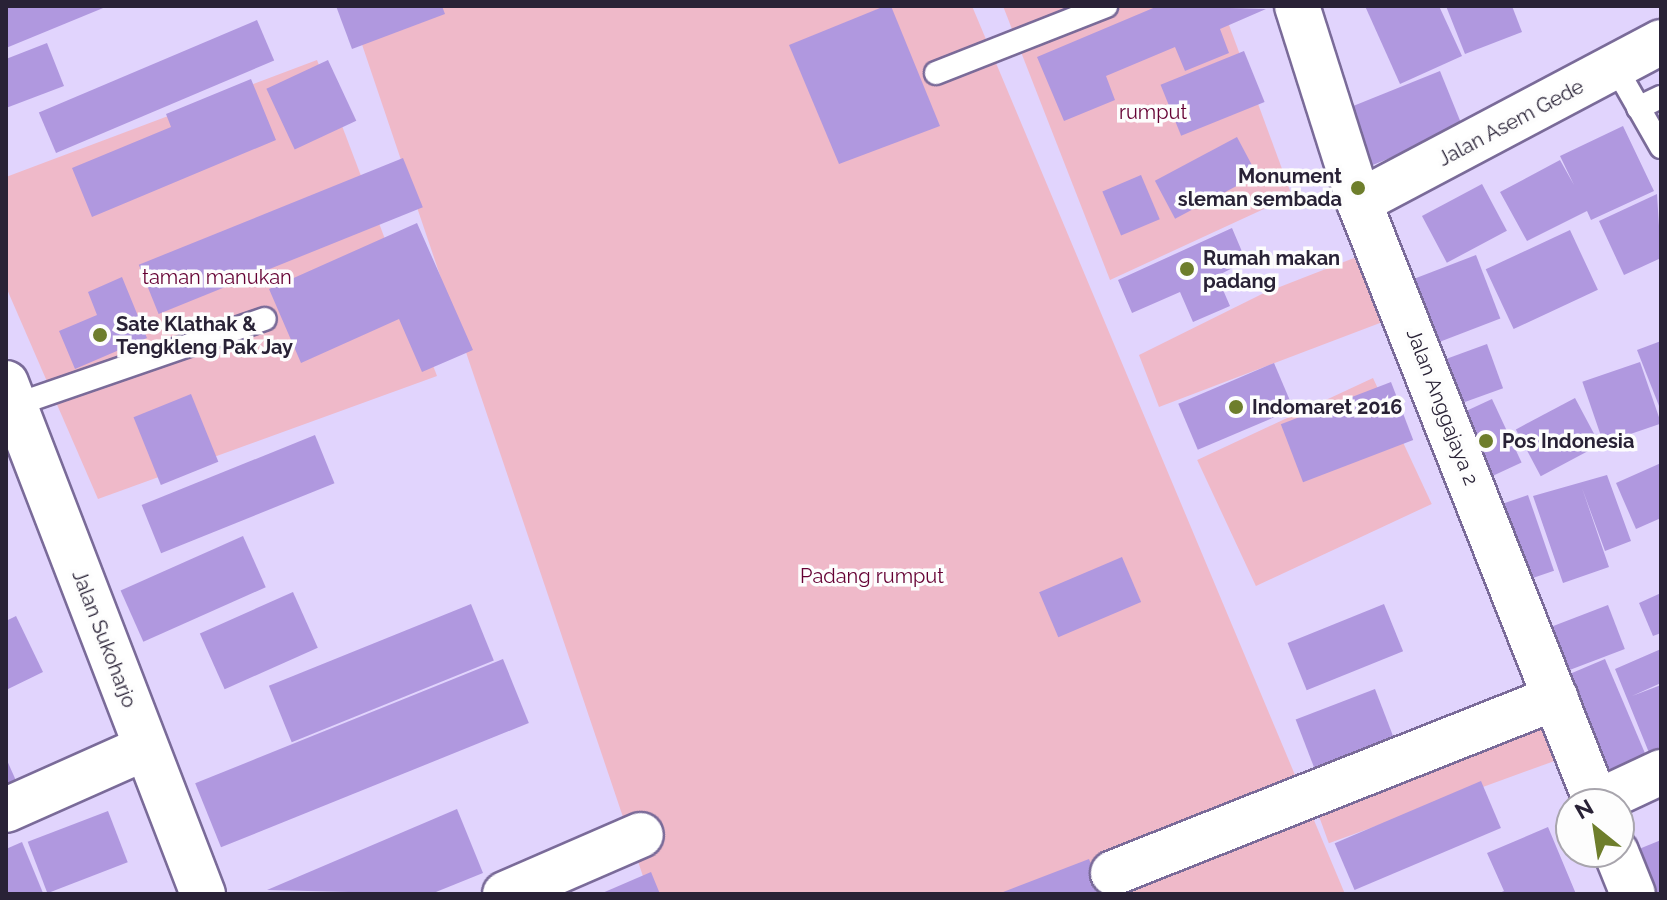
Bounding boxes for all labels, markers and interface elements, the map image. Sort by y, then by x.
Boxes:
street label: Jalan Asem Gede [1434,74,1588,172]
park label: rumput [1119,100,1187,124]
place label: Monument sleman sembada [1178,164,1342,211]
marker: Monument sleman sembada [1349,179,1367,197]
place label: Rumah makan padang [1203,246,1340,293]
marker: Rumah makan padang [1178,260,1196,278]
park label: taman manukan [142,265,292,289]
place label: Sate Klathak & Tengkleng Pak Jay [116,312,294,359]
street label: Jalan Anggajaya 2 [1401,325,1483,489]
marker: Sate Klathak & Tengkleng Pak Jay [91,326,109,344]
place label: Indomaret 2016 [1252,395,1402,419]
marker: Indomaret 2016 [1227,398,1245,416]
place label: Pos Indonesia [1502,429,1634,453]
marker: Pos Indonesia [1477,432,1495,450]
park label: Padang rumput [800,564,944,588]
street label: Jalan Sukoharjo [67,567,141,711]
north arrow [1555,788,1635,868]
text: N [1570,793,1598,824]

